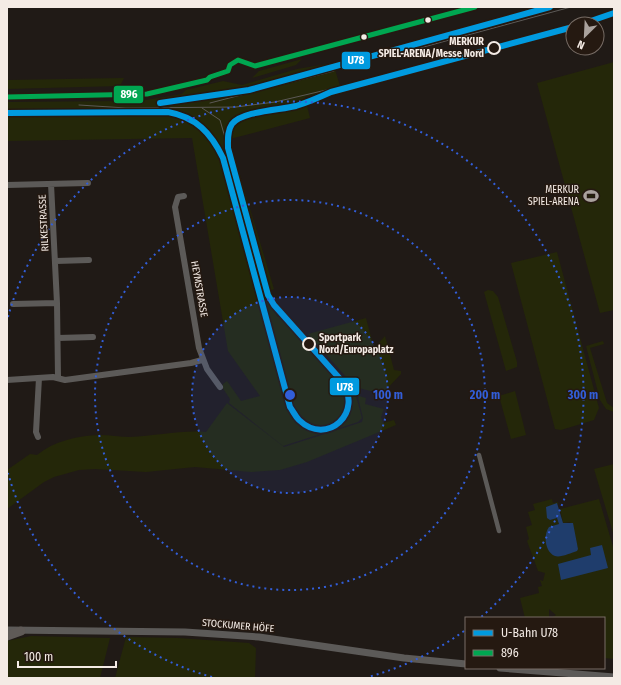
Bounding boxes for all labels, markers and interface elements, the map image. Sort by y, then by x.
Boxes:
unlabelled marker [423,15,433,25]
north arrow [565,16,605,56]
unlabelled marker [359,32,369,42]
place label: MERKUR SPIEL-ARENA/Messe Nord [378,36,484,60]
text: N [575,37,587,52]
marker: MERKUR SPIEL-ARENA/Messe Nord [487,41,501,55]
line badge: U78 [341,51,371,70]
text: U78 [348,54,365,67]
line badge: 896 [113,85,144,104]
text: 896 [120,88,138,101]
place label: MERKUR SPIEL-ARENA [528,184,580,208]
sports icon: MERKUR SPIEL-ARENA [582,187,600,205]
street label: RILKESTRASSE [37,194,51,252]
street label: HEYMSTRASSE [188,260,210,318]
place label: Sportpark Nord/Europaplatz [319,332,394,356]
marker: Sportpark Nord/Europaplatz [302,337,316,351]
line badge: U78 [329,377,360,396]
text: U78 [337,381,354,394]
centre of rings [283,388,297,402]
text: 100 m [373,388,403,402]
text: 200 m [469,388,500,402]
text: 300 m [567,388,598,402]
street label: STOCKUMER HÖFE [201,616,275,635]
legend [465,617,605,669]
text: U-Bahn U78 [501,626,558,640]
scale bar [18,643,116,669]
text: 896 [501,646,519,660]
text: 100 m [24,650,53,664]

